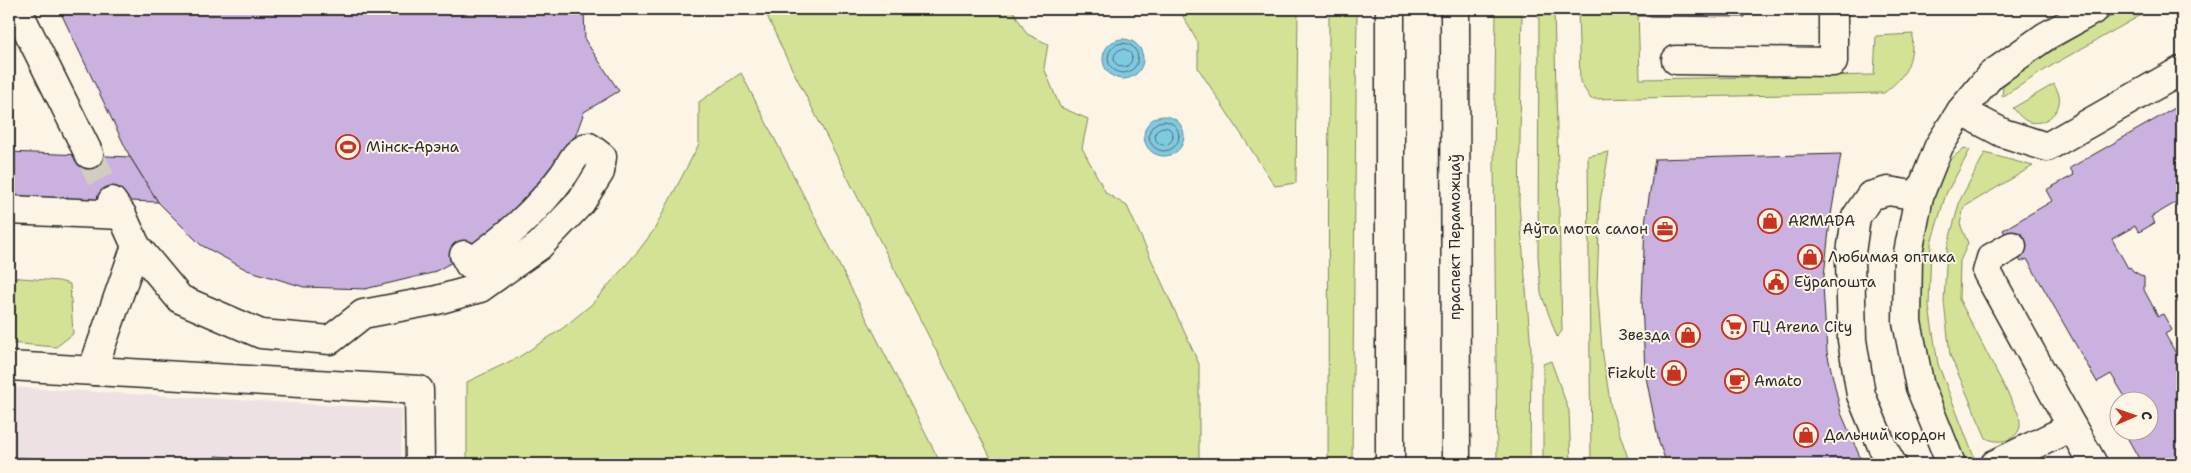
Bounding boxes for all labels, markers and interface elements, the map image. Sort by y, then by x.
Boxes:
sports icon: Мінск-Арэна [335,134,361,160]
place label: Мінск-Арэна [366,137,460,157]
street label: праспект Пераможцаў [1445,154,1465,320]
shop icon: ARMADA [1757,208,1783,234]
place label: ARMADA [1788,211,1855,231]
office icon: Аўта мота салон [1652,216,1678,242]
place label: Аўта мота салон [1523,219,1648,239]
shop icon: Любимая оптика [1797,244,1823,270]
place label: Любимая оптика [1828,247,1956,267]
public building icon: Еўрапошта [1763,269,1789,295]
place label: Еўрапошта [1794,272,1877,292]
supermarket icon: ГЦ Arena City [1721,314,1747,340]
place label: ГЦ Arena City [1752,317,1852,337]
shop icon: Звезда [1675,322,1701,348]
place label: Звезда [1619,325,1671,345]
shop icon: Fizkult [1661,360,1687,386]
place label: Fizkult [1607,363,1656,383]
cafe icon: Amato [1724,368,1750,394]
place label: Amato [1754,371,1802,391]
north arrow [2108,390,2158,440]
text: С [2138,411,2156,420]
shop icon: Дальний кордон [1793,422,1819,448]
place label: Дальний кордон [1824,425,1946,445]

